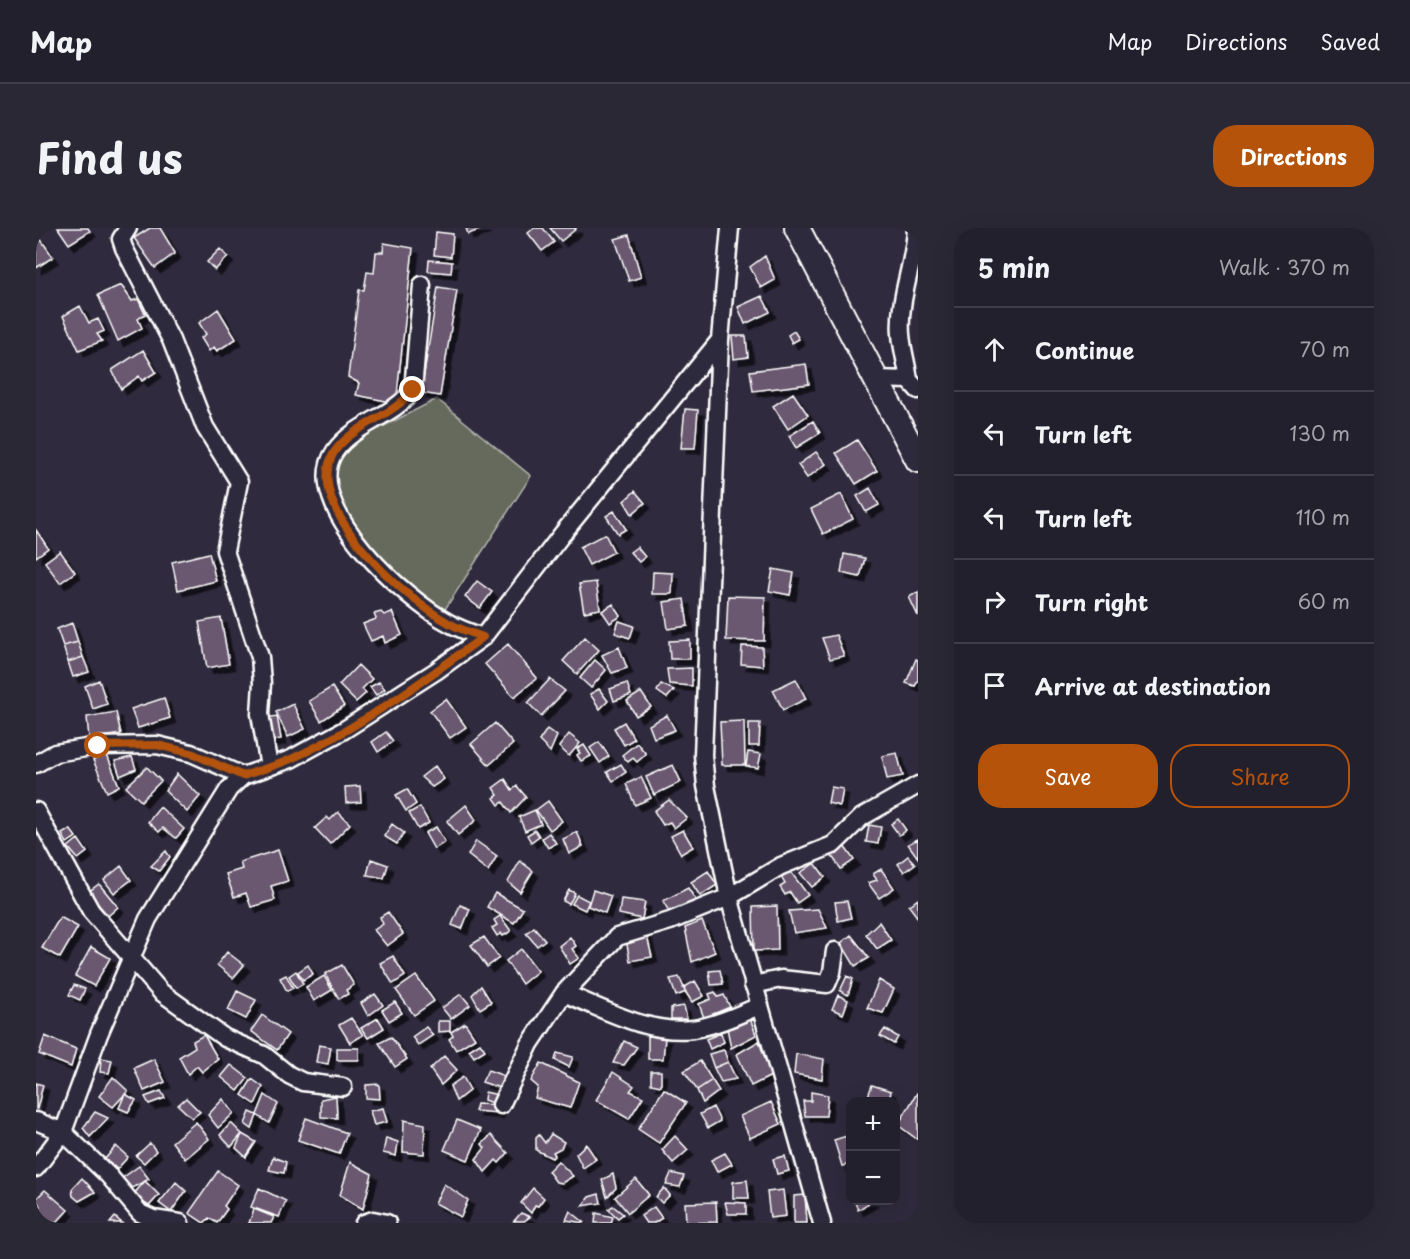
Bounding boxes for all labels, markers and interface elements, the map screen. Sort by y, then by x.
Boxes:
text: Map [30,20,92,63]
text: Map [1107,25,1152,57]
text: Directions [1185,25,1287,57]
text: Saved [1320,25,1380,57]
text: Find us [36,125,183,188]
button: Directions [1213,125,1374,187]
text: 5 min [978,248,1050,287]
text: Walk · 370 m [1219,252,1350,282]
icon: ahead [978,333,1011,366]
text: Continue [1035,333,1134,366]
text: 70 m [1300,334,1350,364]
route end [399,376,425,402]
icon: left [978,417,1011,450]
text: Turn left [1035,417,1132,450]
text: 130 m [1290,418,1350,448]
icon: left [978,501,1011,534]
text: Turn left [1035,501,1132,534]
text: 110 m [1296,502,1350,532]
icon: right [978,585,1011,618]
text: Turn right [1035,585,1148,618]
text: 60 m [1298,586,1350,616]
icon: arrive [978,669,1011,702]
text: Arrive at destination [1035,669,1271,702]
route start [84,732,110,758]
button: Save [978,744,1158,808]
button: Share [1170,744,1350,808]
map controls [846,1097,900,1205]
button: + [846,1097,900,1151]
button: − [846,1151,900,1205]

